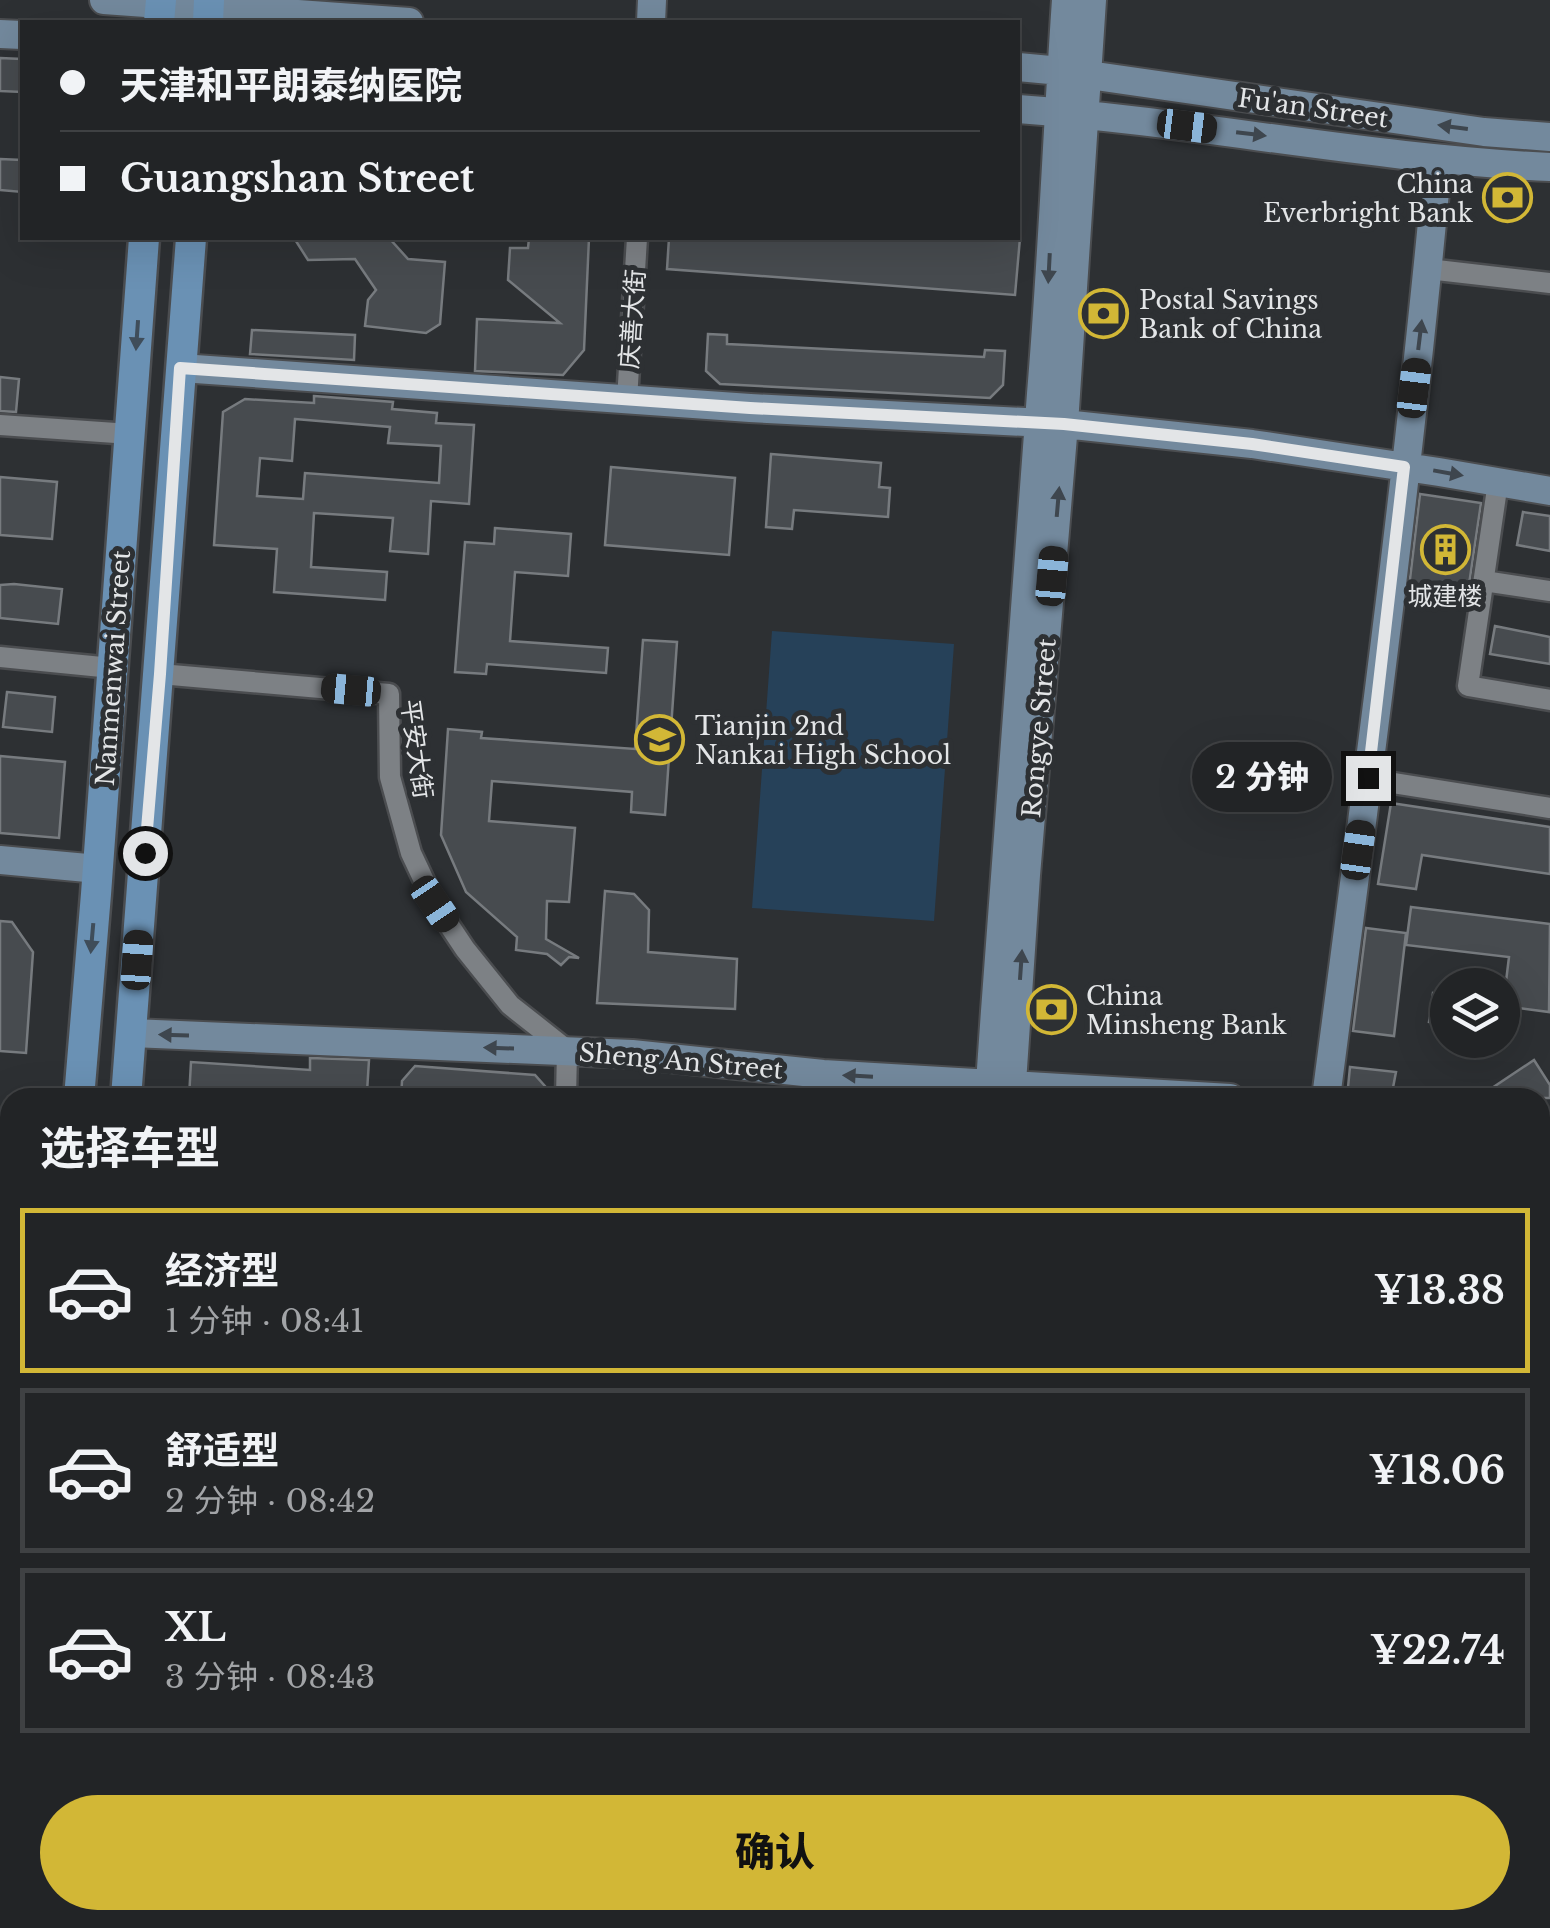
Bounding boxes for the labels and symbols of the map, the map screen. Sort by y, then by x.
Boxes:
street label: Fu'an Street [1236,83,1391,134]
car [1155,107,1219,145]
one-way arrow [1437,119,1468,135]
one-way arrow [1235,126,1267,142]
place label: China Everbright Bank [1263,169,1474,229]
bank icon: China Everbright Bank [1482,172,1534,224]
one-way arrow [1041,252,1057,284]
street label: 庆善大街 [614,268,651,370]
place label: Postal Savings Bank of China [1139,285,1322,345]
bank icon: Postal Savings Bank of China [1078,288,1130,340]
one-way arrow [129,319,145,351]
one-way arrow [1412,319,1428,351]
car [1395,356,1433,420]
one-way arrow [1433,466,1464,482]
one-way arrow [1050,485,1066,517]
building icon: 城建楼 [1419,524,1471,576]
car [1034,545,1070,607]
street label: Nanmenwai Street [90,549,137,787]
place label: 城建楼 [1407,581,1483,612]
street label: Rongye Street [1016,636,1063,819]
car [320,672,382,708]
street label: 平安大街 [394,697,439,801]
place label: Tianjin 2nd Nankai High School [695,711,951,771]
school or university icon: Tianjin 2nd Nankai High School [634,714,686,766]
callout: 2 分钟 [1193,743,1333,813]
route end [1346,756,1391,801]
car [1339,818,1377,882]
route start [123,831,168,876]
car [406,871,464,937]
one-way arrow [84,923,100,955]
car [120,929,154,991]
one-way arrow [1014,949,1030,981]
place label: China Minsheng Bank [1086,981,1287,1041]
bank icon: China Minsheng Bank [1025,984,1077,1036]
one-way arrow [158,1027,190,1043]
street label: Sheng An Street [578,1037,785,1086]
one-way arrow [483,1039,515,1055]
one-way arrow [841,1068,873,1084]

